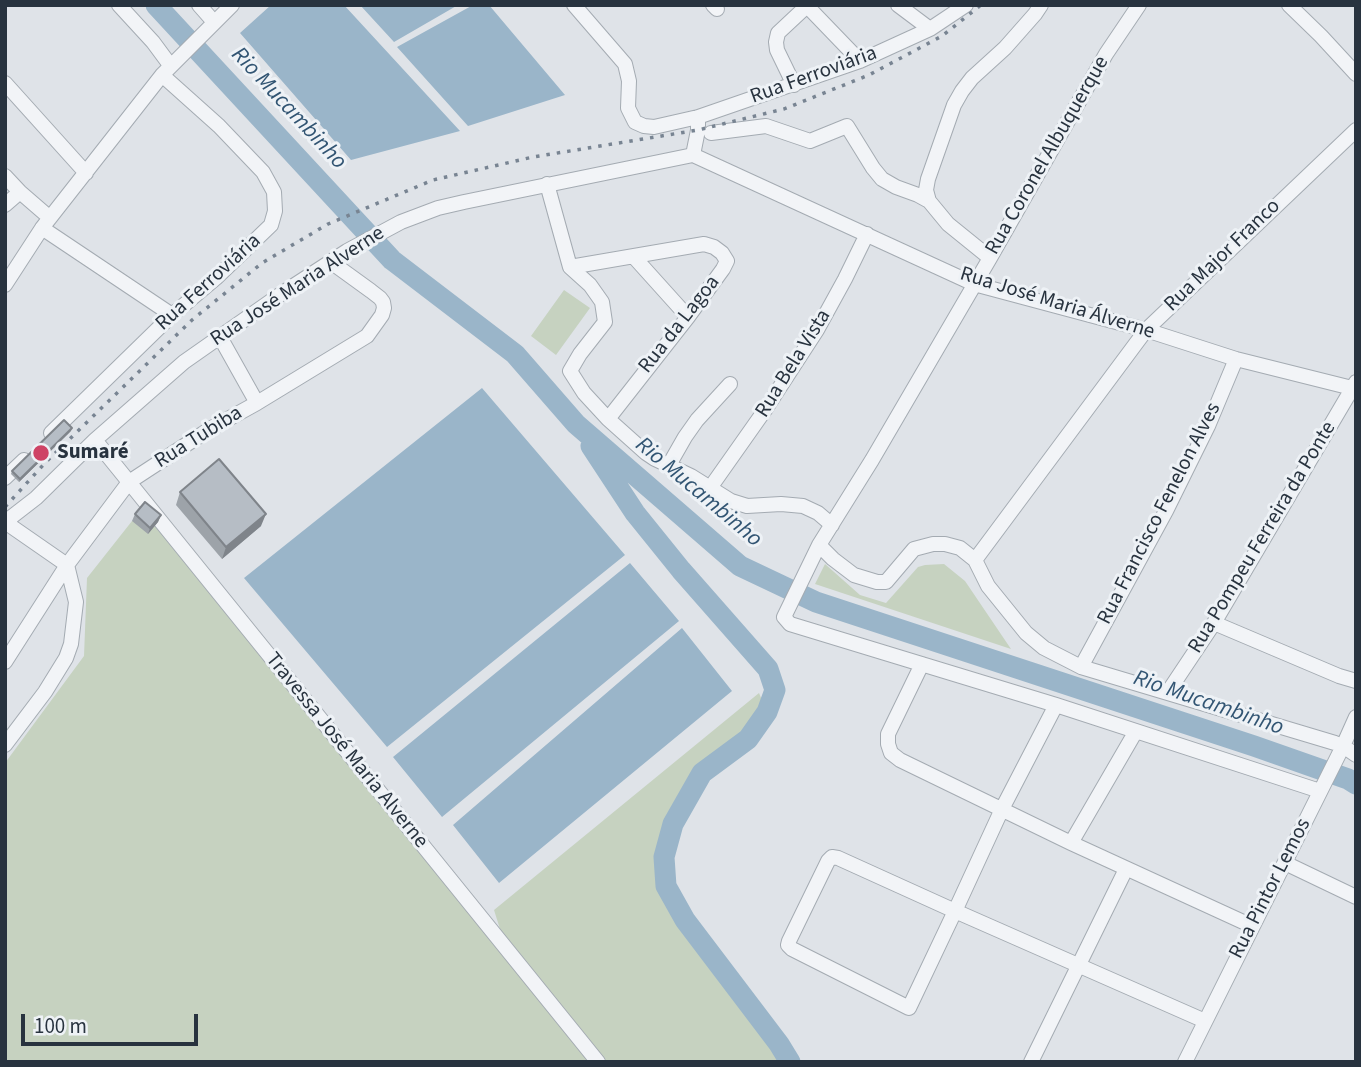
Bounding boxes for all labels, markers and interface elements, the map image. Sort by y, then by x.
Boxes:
street label: Rua Ferroviária [747,41,881,111]
water label: Rio Mucambinho [224,42,352,176]
street label: Rua Coronel Albuquerque [981,52,1115,260]
street label: Rua Major Franco [1160,194,1286,318]
street label: Rua José Maria Alverne [206,221,390,353]
street label: Rua Ferroviária [151,229,267,337]
street label: Rua José Maria Álverne [957,262,1157,346]
street label: Rua da Lagoa [634,271,726,379]
street label: Rua Bela Vista [751,305,837,423]
street label: Rua Francisco Fenelon Alves [1093,399,1227,629]
street label: Rua Tubiba [151,401,247,475]
street label: Rua Pompeu Ferreira da Ponte [1184,418,1342,658]
water label: Rio Mucambinho [629,432,767,554]
place label: Sumaré [57,440,129,466]
marker: Sumaré [31,443,51,463]
street label: Travessa José Maria Alverne [259,648,433,854]
water label: Rio Mucambinho [1129,665,1287,743]
street label: Rua Pintor Lemos [1225,815,1317,963]
scale bar [24,1000,201,1044]
text: 100 m [34,1011,87,1041]

